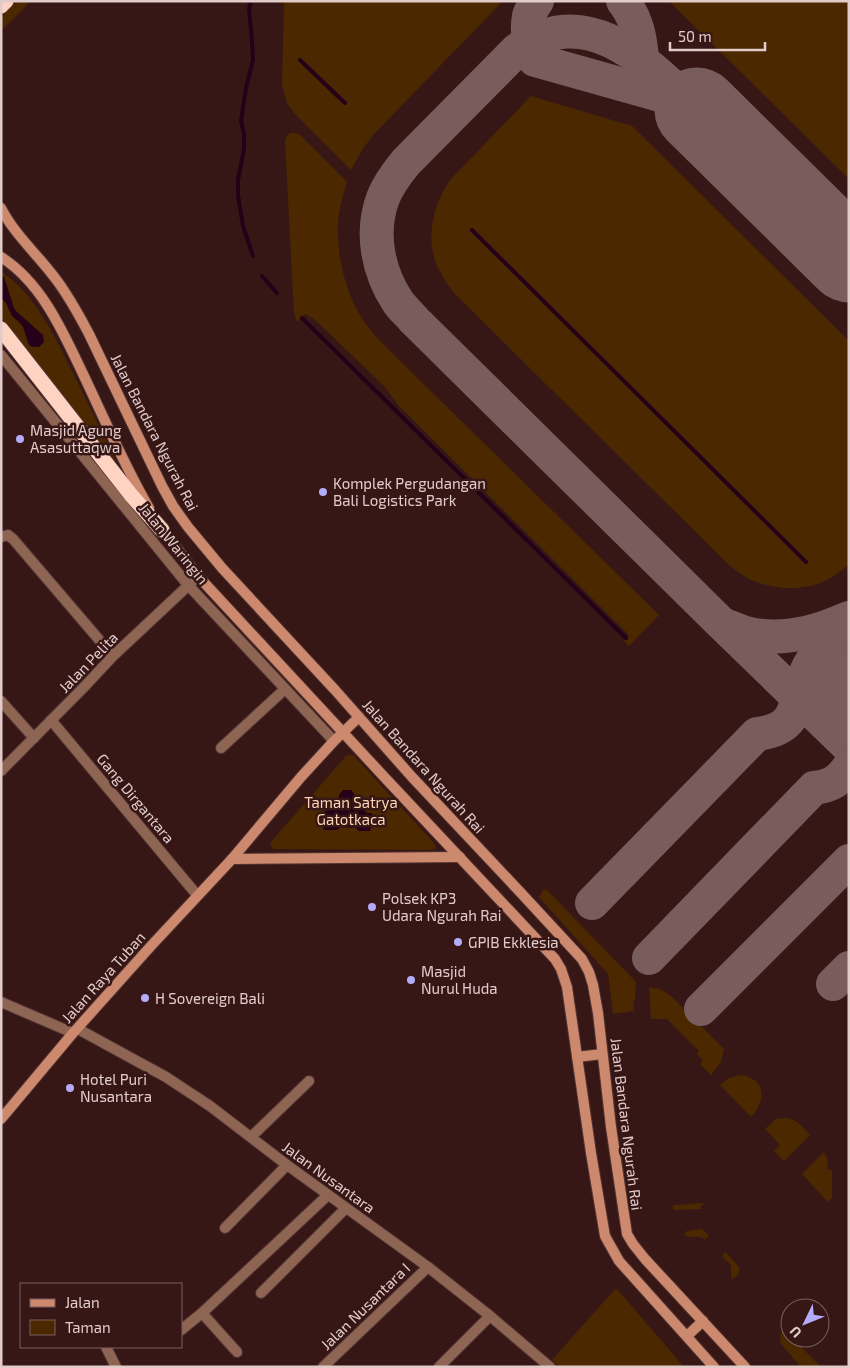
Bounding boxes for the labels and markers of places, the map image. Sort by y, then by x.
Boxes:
place label: Masjid Agung Asasuttaqwa [30,421,122,456]
marker: Masjid Agung Asasuttaqwa [14,433,26,445]
place label: Komplek Pergudangan Bali Logistics Park [333,474,486,509]
marker: Komplek Pergudangan Bali Logistics Park [317,486,329,498]
place label: Polsek KP3 Udara Ngurah Rai [382,889,501,924]
marker: Polsek KP3 Udara Ngurah Rai [366,901,378,913]
place label: GPIB Ekklesia [468,933,559,951]
marker: GPIB Ekklesia [452,936,464,948]
place label: Masjid Nurul Huda [421,962,498,997]
marker: Masjid Nurul Huda [405,974,417,986]
place label: H Sovereign Bali [155,989,265,1007]
marker: H Sovereign Bali [139,992,151,1004]
place label: Hotel Puri Nusantara [80,1070,152,1105]
marker: Hotel Puri Nusantara [64,1082,76,1094]

